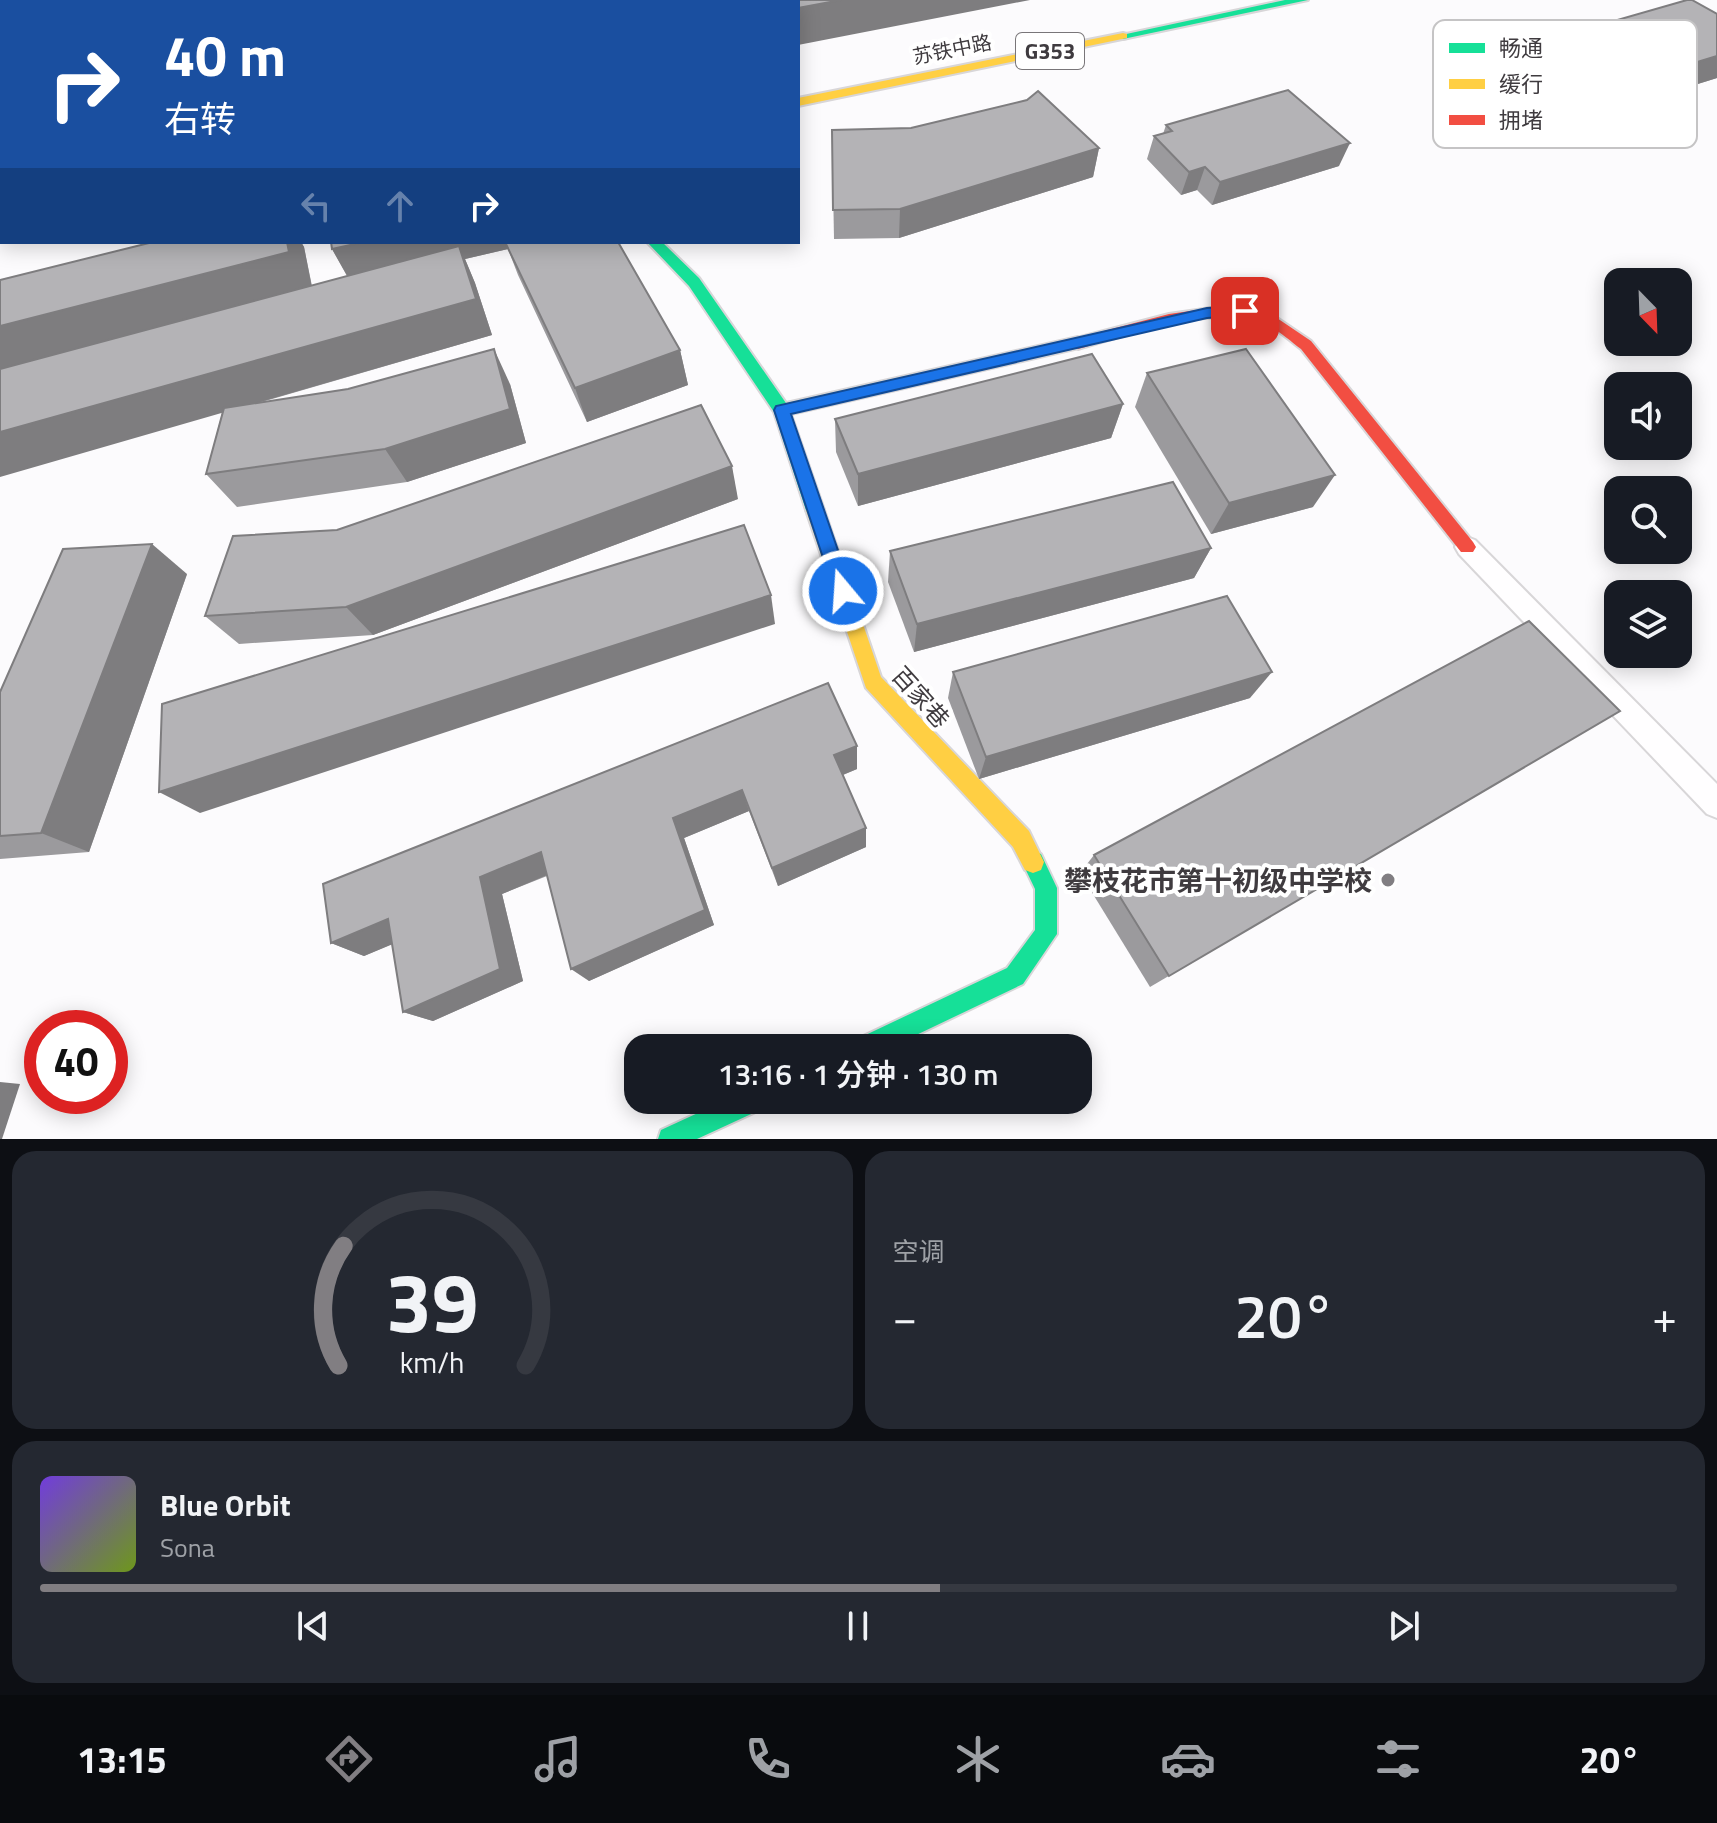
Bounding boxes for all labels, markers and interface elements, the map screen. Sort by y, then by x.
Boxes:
text: 40 m [164,13,286,98]
legend [1433,20,1697,148]
street label: 苏铁中路 [910,26,994,72]
text: 畅通 [1499,31,1543,65]
icon: right [32,32,136,136]
road number: G353 [1016,33,1084,69]
text: 缓行 [1499,67,1543,101]
text: 右转 [164,91,236,146]
text: 拥堵 [1499,103,1543,137]
icon: left [294,184,338,228]
icon: ahead [378,184,422,228]
icon: right [462,184,506,228]
north arrow [1604,268,1692,356]
map controls [1604,268,1692,668]
pin [1211,277,1279,345]
icon: arrive [1223,289,1267,333]
button: sound [1604,372,1692,460]
button: search [1604,476,1692,564]
position arrow [801,549,885,633]
button: layers [1604,580,1692,668]
street label: 百家巷 [884,658,958,736]
place label: 攀枝花市第十初级中学校 [1064,859,1372,902]
marker: 攀枝花市第十初级中学校 [1379,871,1397,889]
speed limit sign: 40 [24,1010,128,1114]
text: 13:16 · 1 分钟 · 130 m [718,1051,998,1097]
text: 空调 [893,1232,945,1271]
text: 39 [386,1238,479,1364]
text: 20° [1234,1270,1335,1361]
text: − [893,1283,917,1350]
text: + [1652,1283,1677,1350]
text: km/h [400,1341,465,1384]
text: Blue Orbit [160,1482,291,1528]
text: Sona [160,1528,215,1567]
icon: previous [291,1604,335,1648]
icon: pause [836,1604,880,1648]
icon: next [1382,1604,1426,1648]
icon: directions [321,1731,377,1787]
icon: music [530,1731,586,1787]
icon: phone [740,1731,796,1787]
icon: climate [950,1731,1006,1787]
icon: car [1160,1731,1216,1787]
icon: filters [1370,1731,1426,1787]
text: 13:15 [77,1732,167,1787]
text: 20° [1580,1732,1640,1787]

